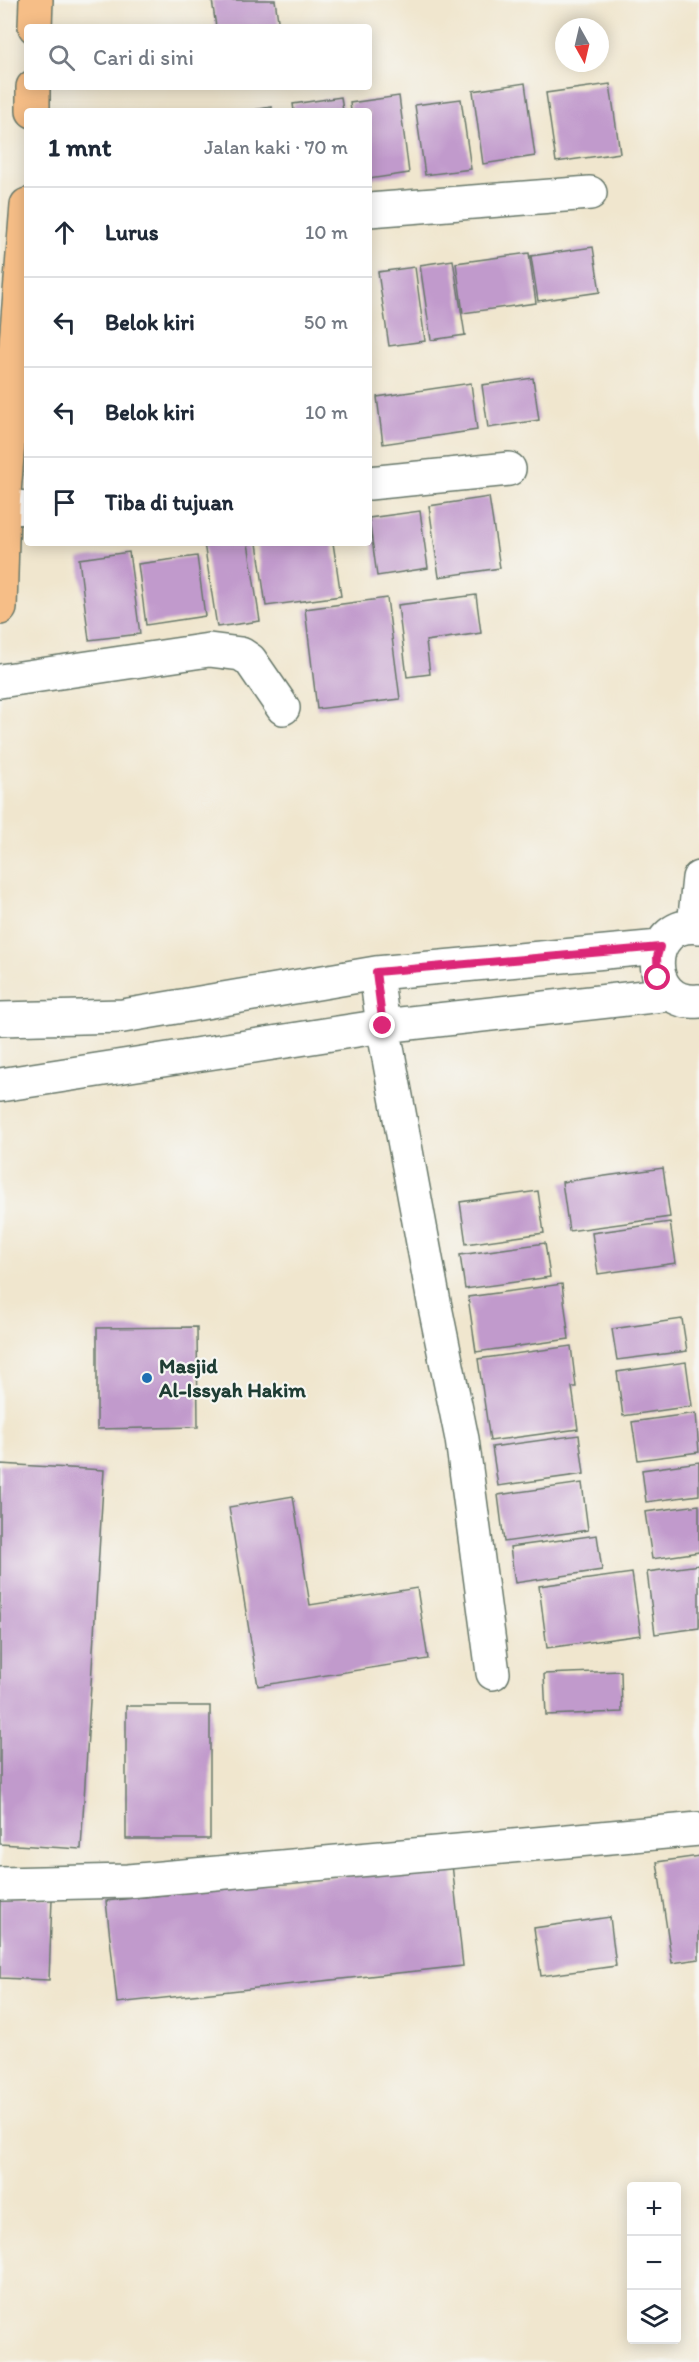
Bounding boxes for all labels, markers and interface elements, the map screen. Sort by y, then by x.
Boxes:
north arrow [555,18,609,72]
search box [24,24,372,90]
icon: search [45,41,78,74]
text: Cari di sini [93,44,194,71]
text: 1 mnt [48,131,111,163]
text: Jalan kaki · 70 m [204,135,348,159]
icon: ahead [48,216,81,249]
text: Lurus [105,219,159,246]
text: 10 m [305,220,348,244]
icon: left [48,306,81,339]
text: Belok kiri [105,309,195,336]
text: 50 m [304,310,348,334]
icon: left [48,396,81,429]
text: Belok kiri [105,399,195,426]
text: 10 m [305,400,348,424]
icon: arrive [48,486,81,519]
text: Tiba di tujuan [105,489,234,516]
route start [644,964,670,990]
route end [369,1012,395,1038]
place label: Masjid Al-Issyah Hakim [158,1353,306,1403]
marker: Masjid Al-Issyah Hakim [140,1371,154,1385]
map controls [627,2182,681,2344]
button: + [627,2182,681,2236]
button: − [627,2236,681,2290]
button: layers [627,2290,681,2344]

